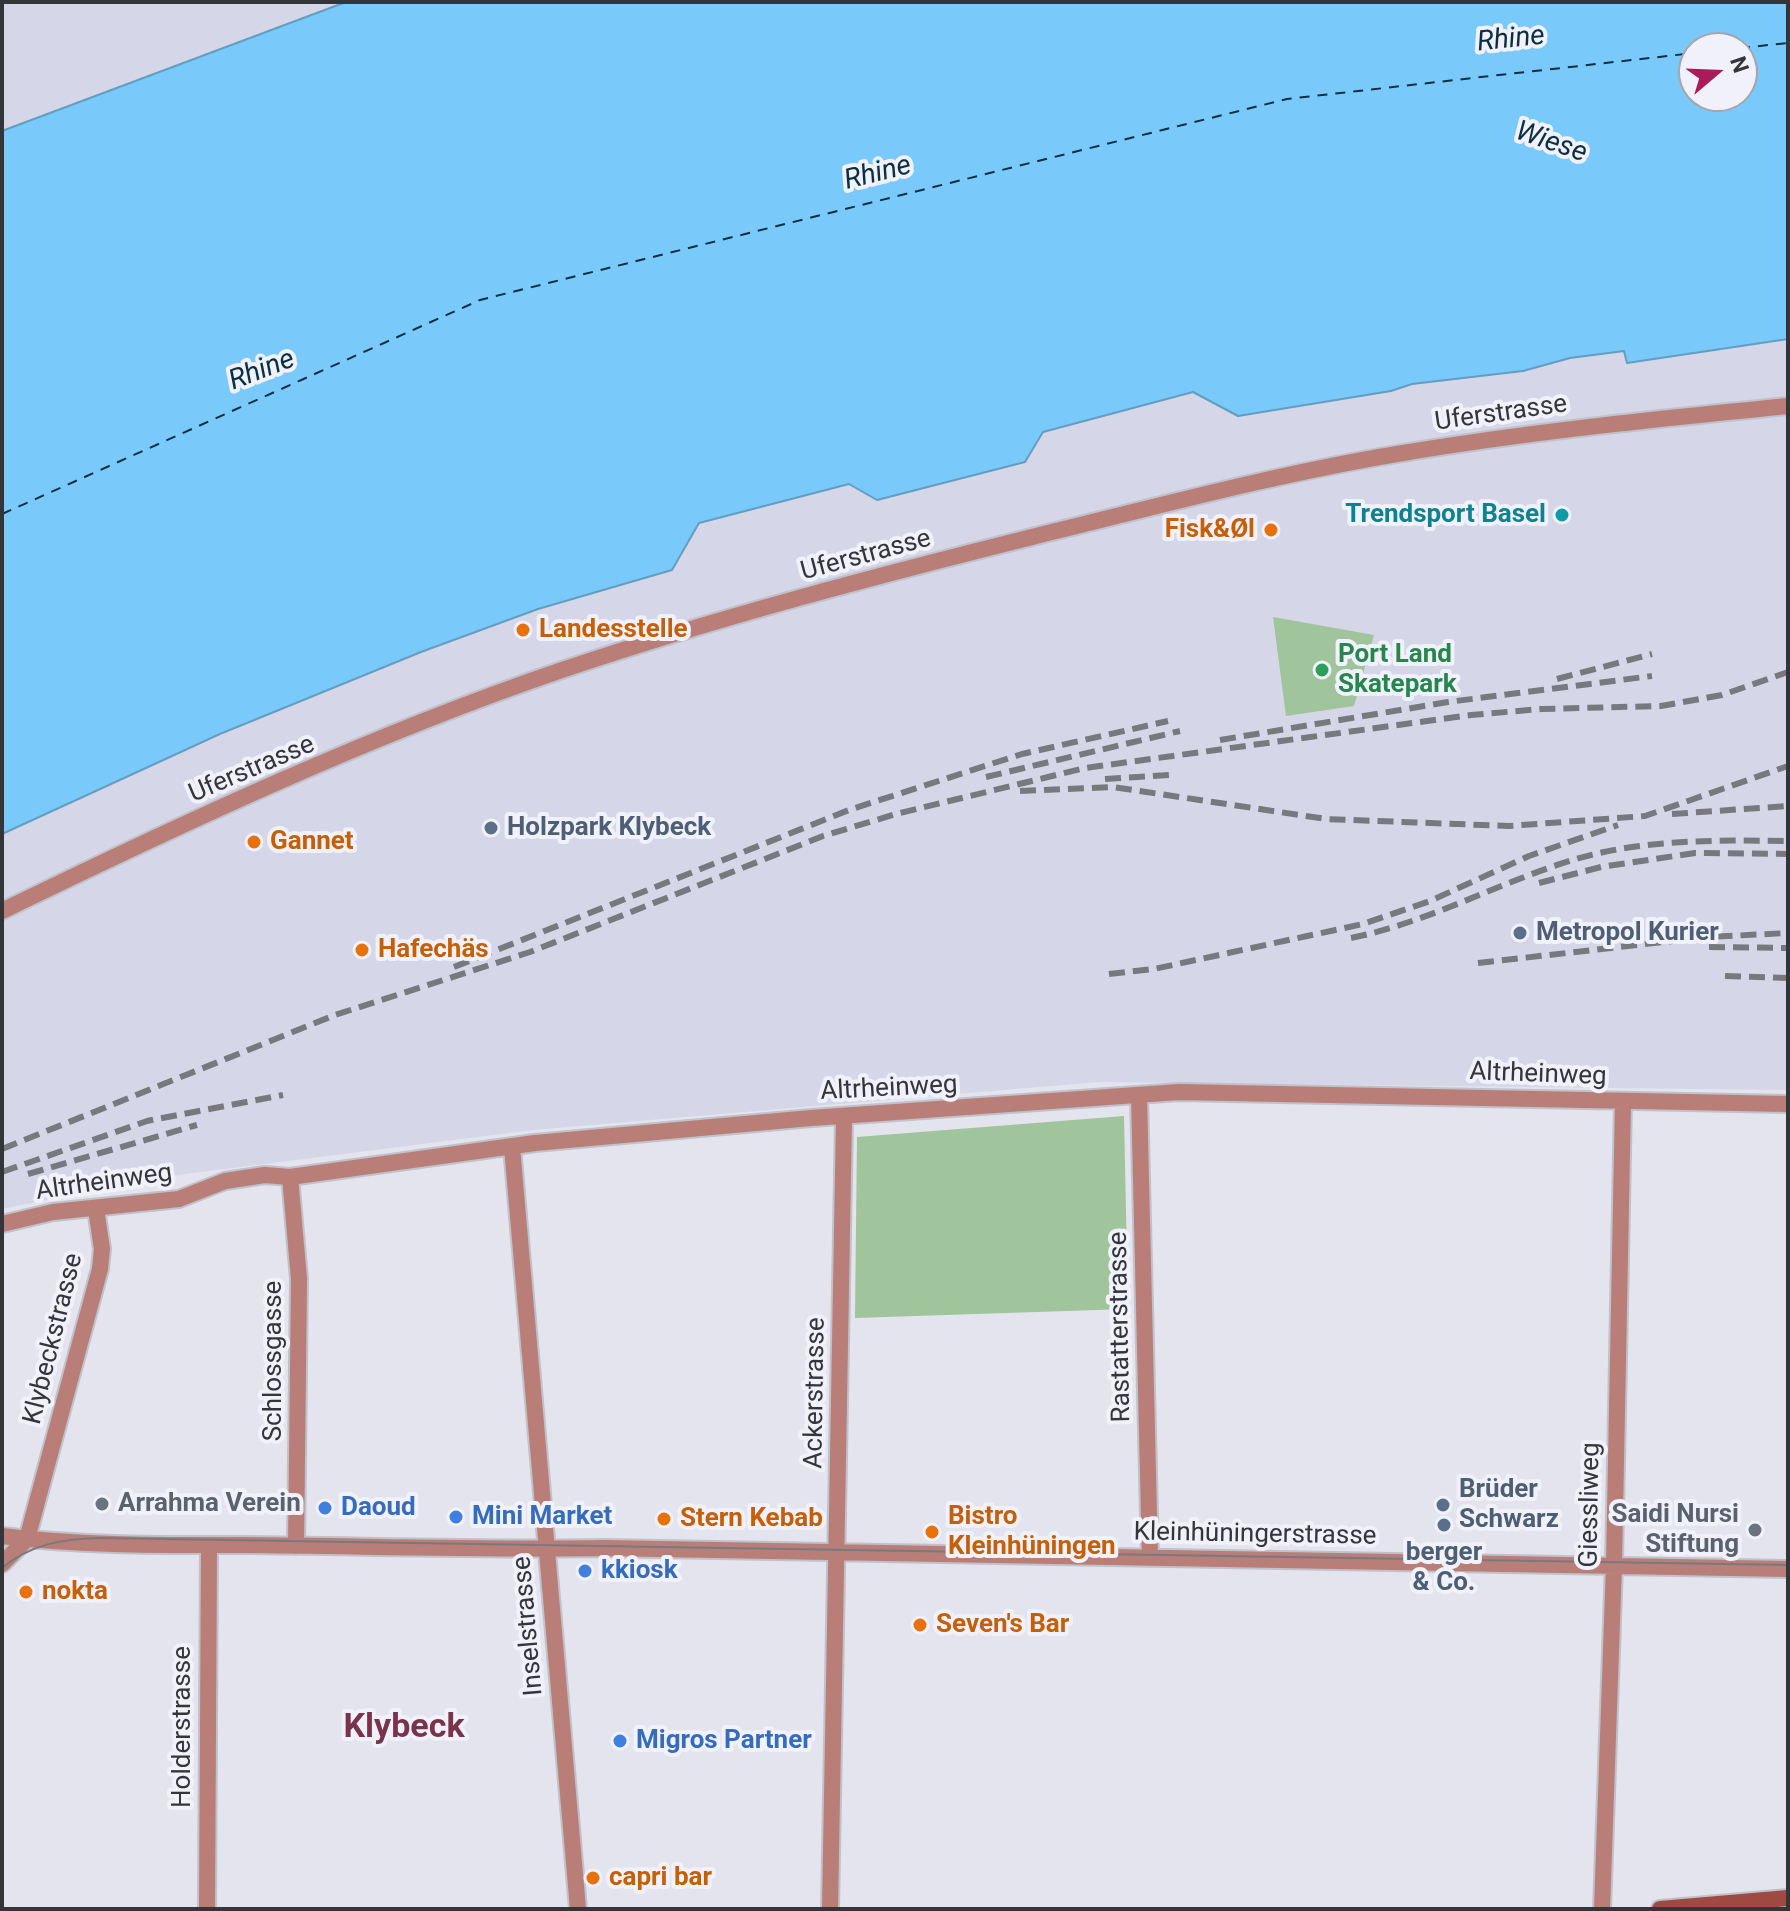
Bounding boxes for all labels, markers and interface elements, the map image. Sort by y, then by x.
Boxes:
water label: Rhine [1476,20,1546,60]
north arrow [1678,32,1758,112]
text: N [1725,53,1754,76]
water label: Wiese [1511,115,1591,171]
water label: Rhine [841,150,915,198]
water label: Rhine [224,343,300,399]
street label: Uferstrasse [1433,389,1569,439]
place label: Trendsport Basel [1345,499,1546,531]
marker: Trendsport Basel [1553,506,1571,524]
place label: Fisk&Øl [1165,514,1255,546]
marker: Fisk&Øl [1262,521,1280,539]
street label: Uferstrasse [798,524,934,588]
place label: Landesstelle [539,614,688,646]
marker: Landesstelle [514,621,532,639]
place label: Port Land Skatepark [1338,639,1457,700]
marker: Port Land Skatepark [1313,661,1331,679]
street label: Uferstrasse [185,730,319,810]
place label: Holzpark Klybeck [507,812,711,844]
marker: Holzpark Klybeck [482,819,500,837]
place label: Gannet [270,826,354,858]
marker: Gannet [245,833,263,851]
place label: Metropol Kurier [1536,917,1719,949]
marker: Metropol Kurier [1511,924,1529,942]
place label: Hafechäs [378,934,489,966]
marker: Hafechäs [353,941,371,959]
street label: Altrheinweg [1469,1057,1607,1093]
street label: Altrheinweg [820,1070,958,1108]
street label: Altrheinweg [34,1158,174,1208]
street label: Rastatterstrasse [1104,1231,1138,1423]
street label: Klybeckstrasse [18,1250,90,1428]
street label: Schlossgasse [258,1281,290,1441]
street label: Ackerstrasse [799,1317,833,1469]
street label: Giessliweg [1574,1442,1608,1568]
place label: Brüder Schwarz [1459,1474,1559,1536]
place label: Arrahma Verein [118,1488,301,1520]
place label: Daoud [341,1492,416,1524]
marker: Arrahma Verein [93,1495,111,1513]
marker: Brüder Schwarz [1434,1496,1452,1514]
marker: Daoud [316,1499,334,1517]
place label: Saidi Nursi Stiftung [1612,1499,1739,1560]
place label: Mini Market [472,1501,612,1533]
place label: Bistro Kleinhüningen [948,1501,1116,1562]
place label: Stern Kebab [680,1503,823,1535]
marker: Mini Market [447,1508,465,1526]
marker: Stern Kebab [655,1510,673,1528]
marker: berger & Co. [1435,1516,1453,1534]
street label: Kleinhüningerstrasse [1133,1517,1377,1553]
marker: Saidi Nursi Stiftung [1746,1521,1764,1539]
marker: Bistro Kleinhüningen [923,1523,941,1541]
place label: berger & Co. [1406,1537,1482,1598]
street label: Inselstrasse [507,1555,551,1697]
place label: kkiosk [601,1555,678,1587]
marker: kkiosk [576,1562,594,1580]
place label: nokta [42,1576,108,1608]
marker: nokta [17,1583,35,1601]
place label: Seven's Bar [936,1609,1069,1641]
marker: Seven's Bar [911,1616,929,1634]
street label: Holderstrasse [167,1646,199,1808]
district label: Klybeck [343,1708,465,1748]
place label: Migros Partner [636,1725,812,1757]
marker: Migros Partner [611,1732,629,1750]
place label: capri bar [609,1862,712,1894]
marker: capri bar [584,1869,602,1887]

